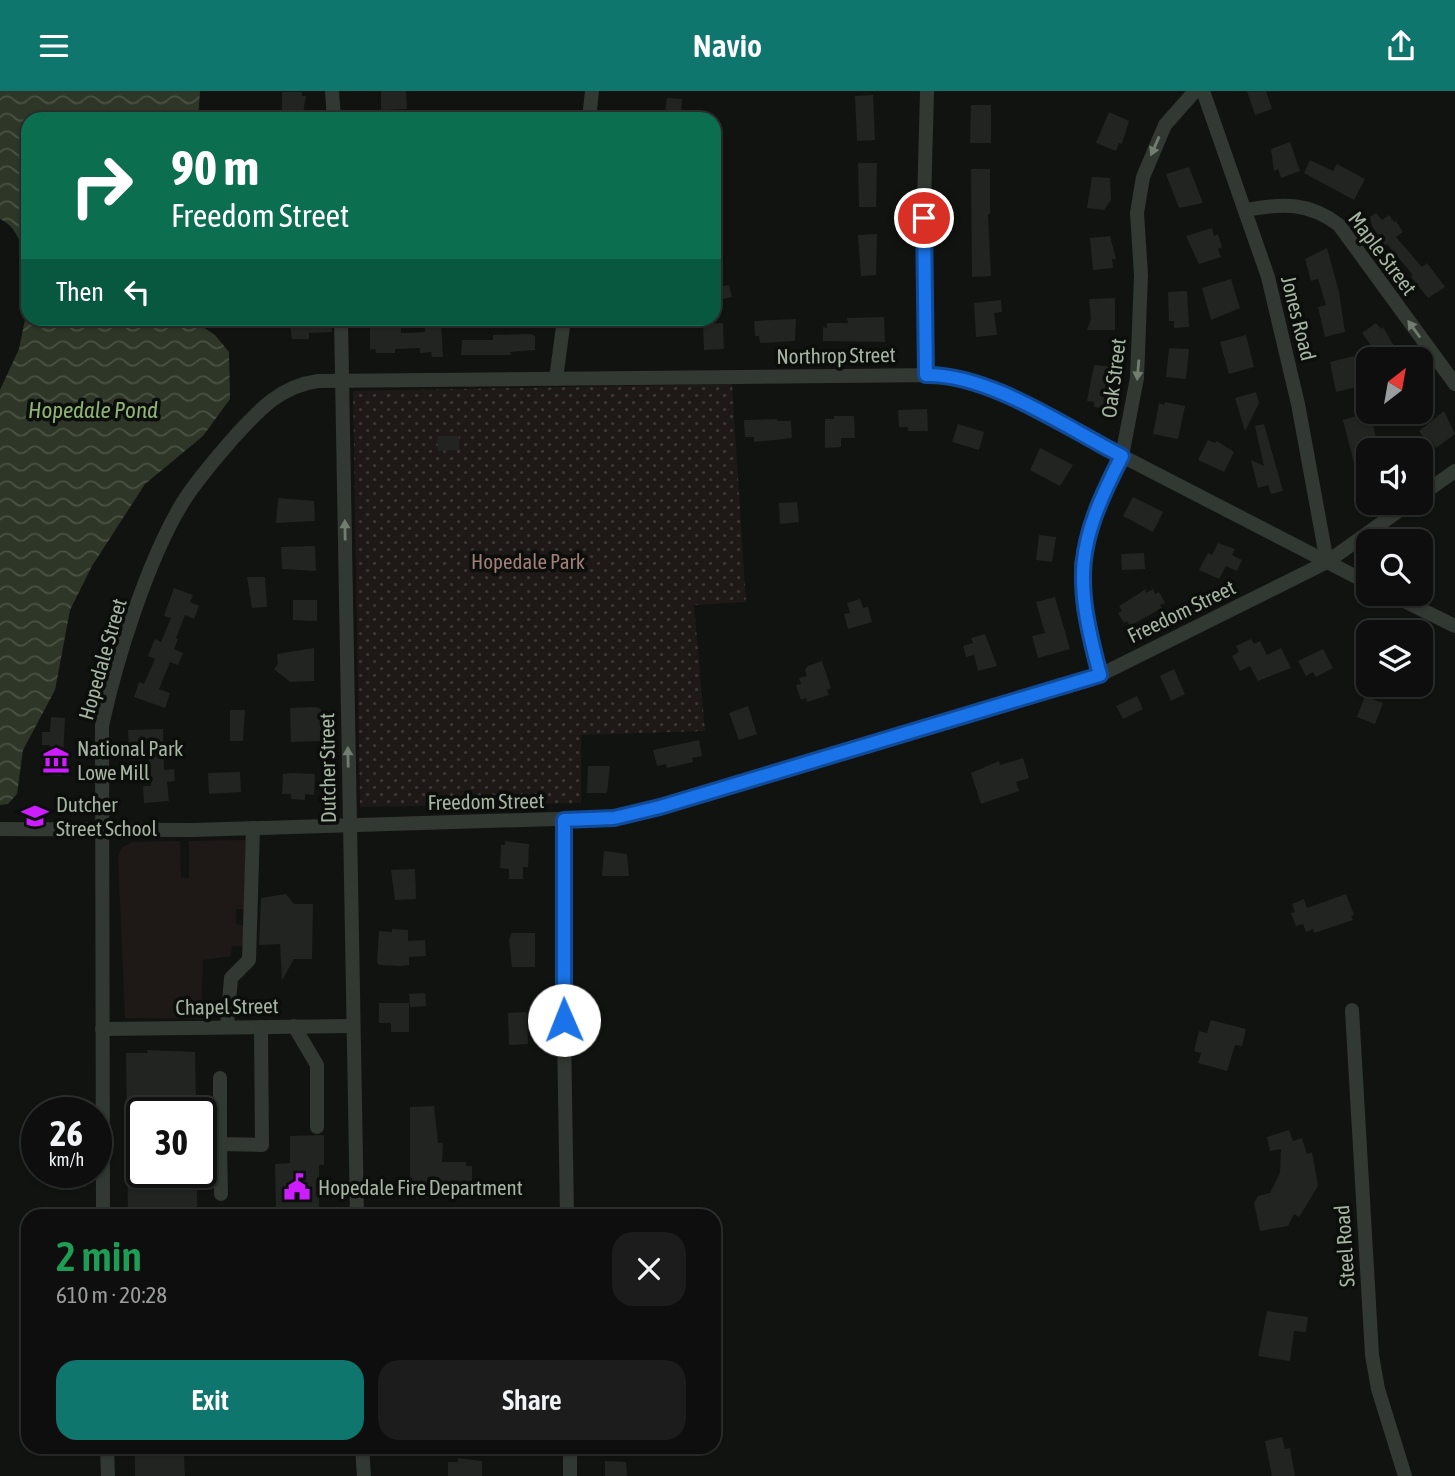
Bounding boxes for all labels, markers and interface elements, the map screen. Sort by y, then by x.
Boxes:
icon: menu [35,27,73,65]
text: Navio [693,27,762,64]
icon: share [1382,27,1420,65]
one-way arrow [1149,136,1161,156]
text: 90 m [171,139,259,195]
icon: right [56,140,147,231]
pin [894,188,954,248]
text: Freedom Street [171,197,349,234]
icon: arrive [905,199,943,237]
street label: Maple Street [1344,207,1422,299]
icon: left [118,273,156,311]
street label: Jones Road [1277,273,1321,363]
text: Then [56,277,104,307]
one-way arrow [1407,320,1421,338]
street label: Oak Street [1096,337,1130,419]
street label: Northrop Street [776,342,896,368]
north arrow [1356,347,1433,423]
map controls [1356,347,1433,697]
one-way arrow [1132,359,1143,381]
water label: Hopedale Pond [28,397,158,423]
button: sound [1356,438,1433,515]
one-way arrow [339,518,351,540]
button: search [1356,529,1433,606]
park label: Hopedale Park [471,549,585,573]
street label: Freedom Street [1123,575,1239,647]
street label: Hopedale Street [73,596,131,722]
button: layers [1356,620,1433,697]
street label: Dutcher Street [314,713,340,823]
place label: National Park Lowe Mill [77,736,183,784]
museum icon: National Park Lowe Mill [41,745,71,775]
one-way arrow [342,746,354,768]
street label: Freedom Street [427,788,545,814]
place label: Dutcher Street School [56,792,157,840]
school or university icon: Dutcher Street School [20,801,50,831]
position arrow [527,983,601,1057]
street label: Chapel Street [175,993,279,1019]
speed limit sign: 30 [126,1097,217,1188]
text: 26 [50,1113,83,1153]
text: km/h [49,1149,84,1170]
public building icon: Hopedale Fire Department [282,1172,312,1202]
place label: Hopedale Fire Department [318,1175,523,1199]
street label: Steel Road [1329,1204,1359,1288]
text: 2 min [56,1232,142,1280]
button: close [612,1232,686,1306]
text: 610 m · 20:28 [56,1282,167,1308]
button: Exit [56,1360,364,1440]
button: Share [378,1360,686,1440]

